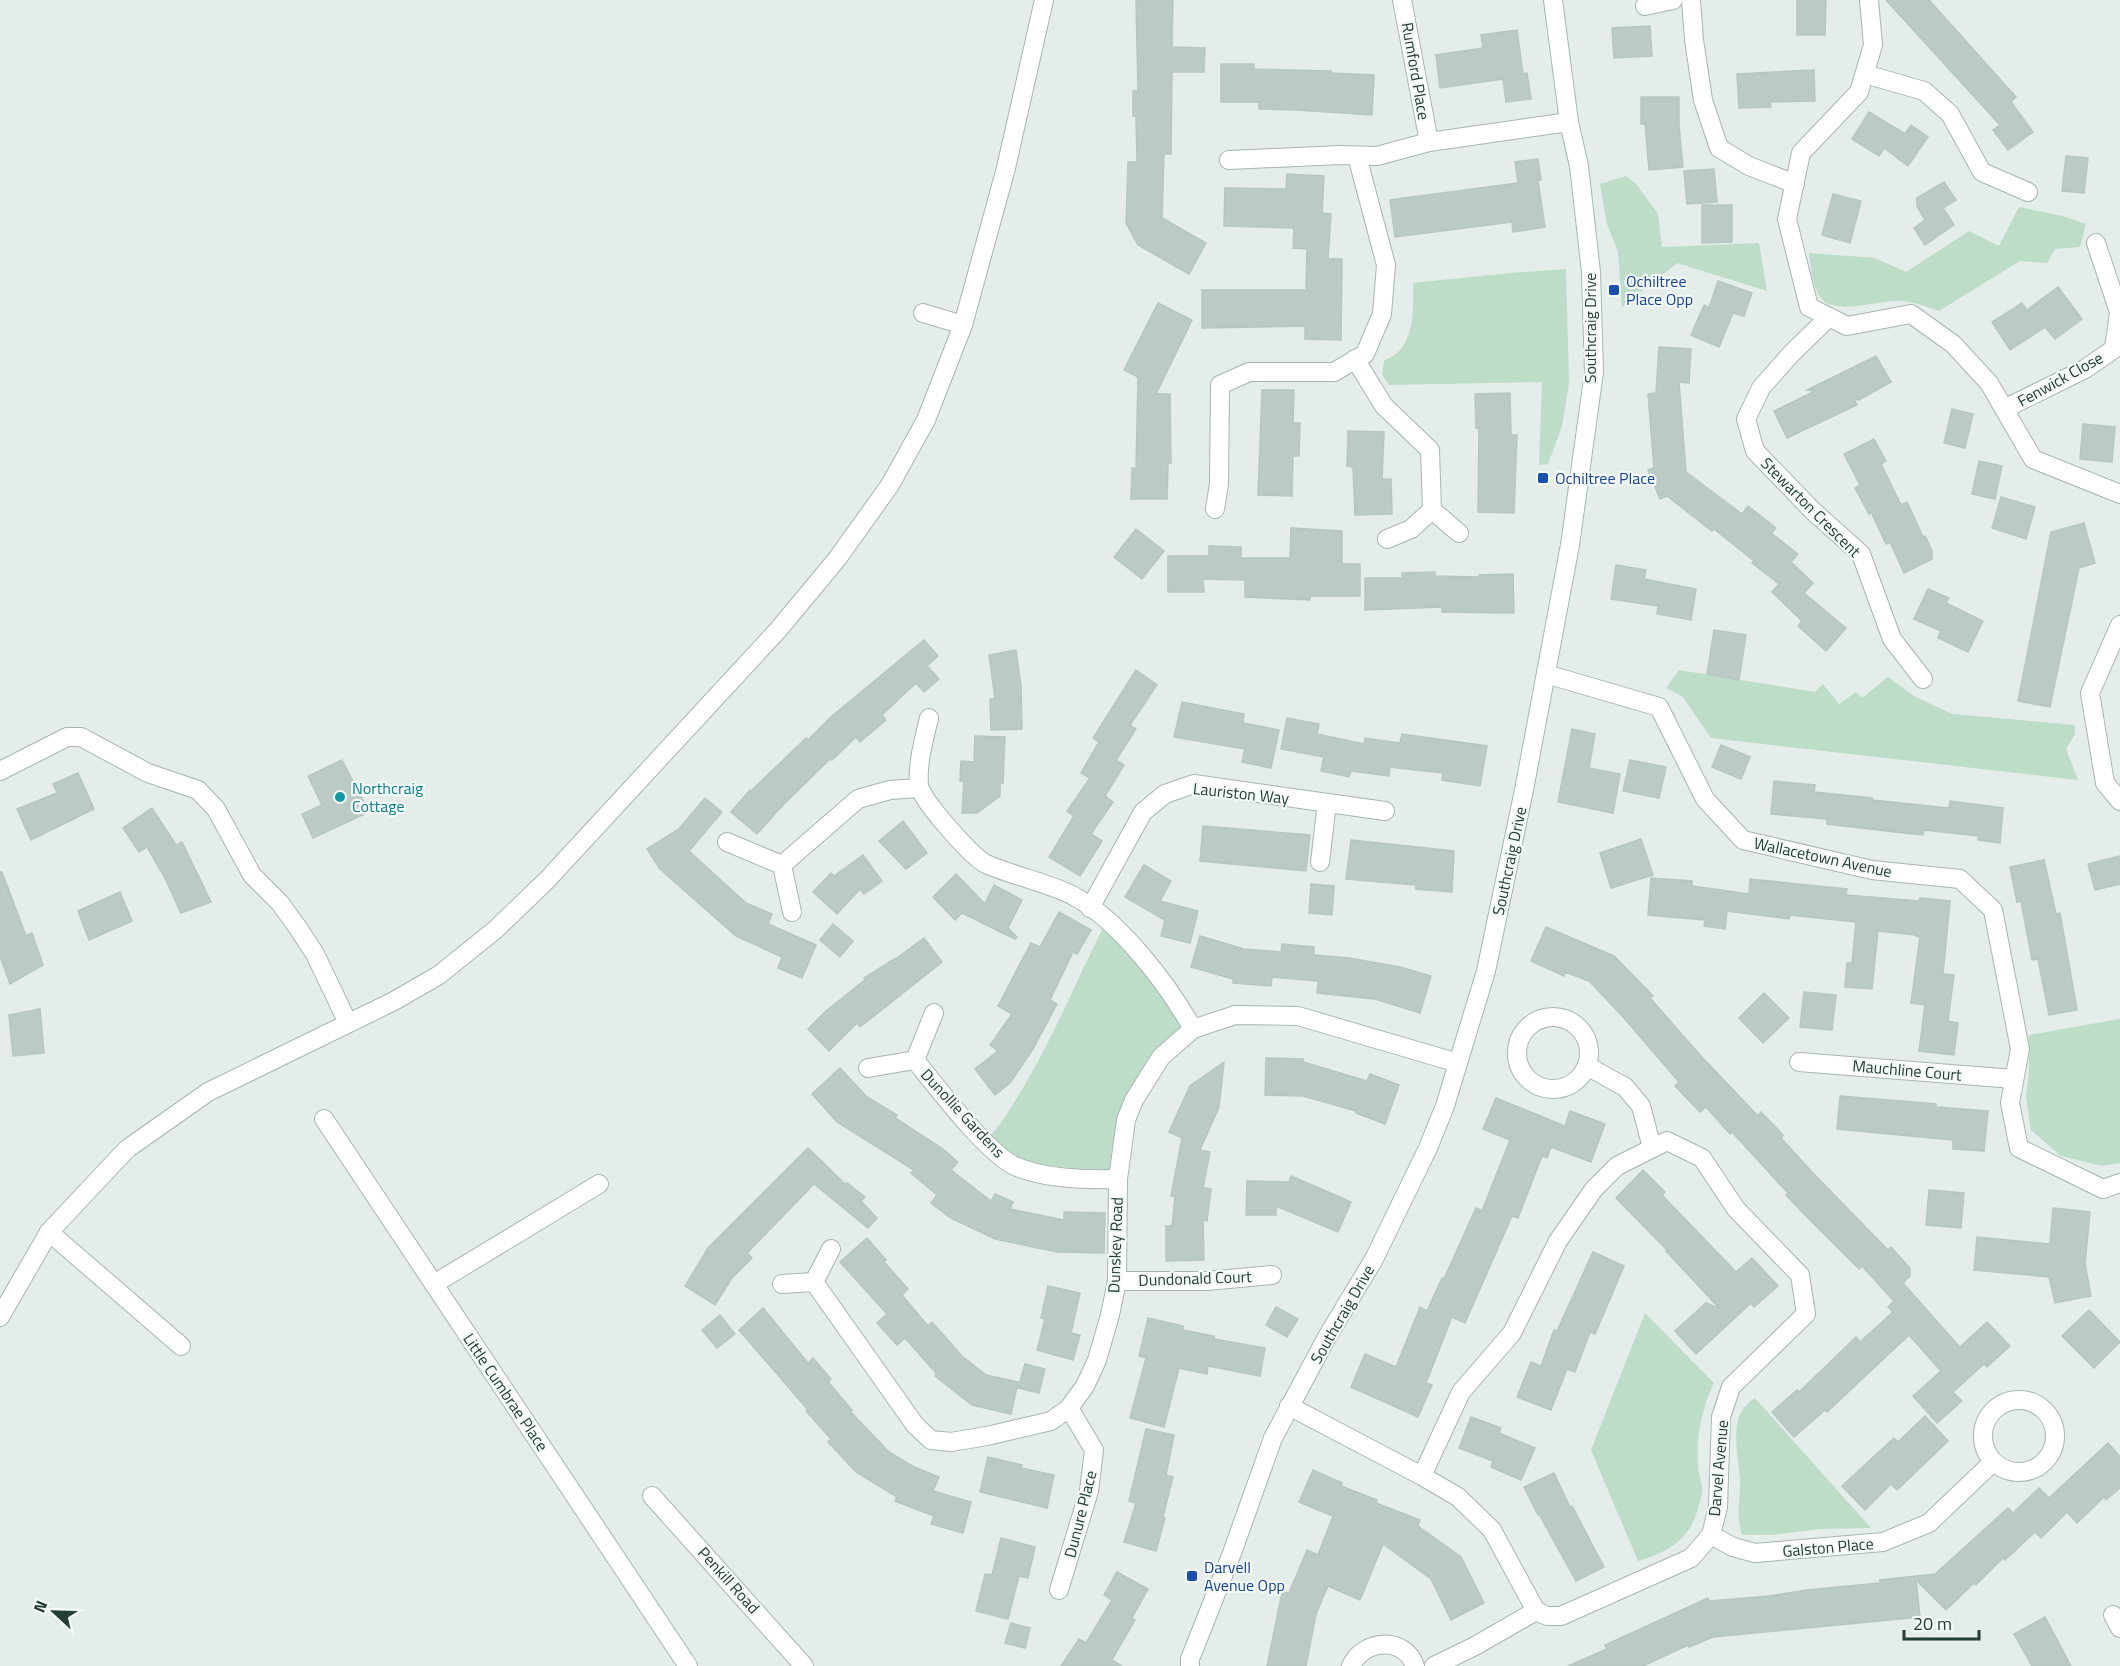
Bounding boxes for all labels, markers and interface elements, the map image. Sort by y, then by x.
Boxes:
street label: Rumford Place [1396,20,1436,122]
place label: Ochiltree Place Opp [1626,269,1693,311]
street label: Southcraig Drive [1578,273,1602,383]
marker: Ochiltree Place Opp [1607,283,1621,297]
street label: Fenwick Close [2013,345,2107,413]
street label: Stewarton Crescent [1756,452,1867,563]
place label: Ochiltree Place [1555,466,1655,490]
marker: Ochiltree Place [1536,471,1550,485]
place label: Northcraig Cottage [352,776,423,818]
street label: Lauriston Way [1192,776,1290,810]
marker: Northcraig Cottage [333,790,347,804]
street label: Southcraig Drive [1486,804,1532,918]
street label: Wallacetown Avenue [1752,831,1894,883]
street label: Mauchline Court [1851,1053,1963,1087]
street label: Dunollie Gardens [915,1063,1011,1163]
street label: Dunskey Road [1101,1197,1129,1293]
street label: Southcraig Drive [1304,1260,1380,1368]
street label: Dundonald Court [1138,1264,1252,1292]
street label: Little Cumbrae Place [458,1328,554,1456]
street label: Darvel Avenue [1702,1419,1734,1517]
street label: Dunure Place [1058,1468,1102,1560]
street label: Galston Place [1781,1531,1875,1563]
street label: Penkill Road [692,1541,766,1619]
place label: Darvell Avenue Opp [1204,1555,1285,1597]
marker: Darvell Avenue Opp [1185,1569,1199,1583]
north arrow [24,1582,84,1642]
text: N [27,1597,53,1616]
scale bar [1904,1603,1979,1641]
text: 20 m [1913,1610,1952,1637]

